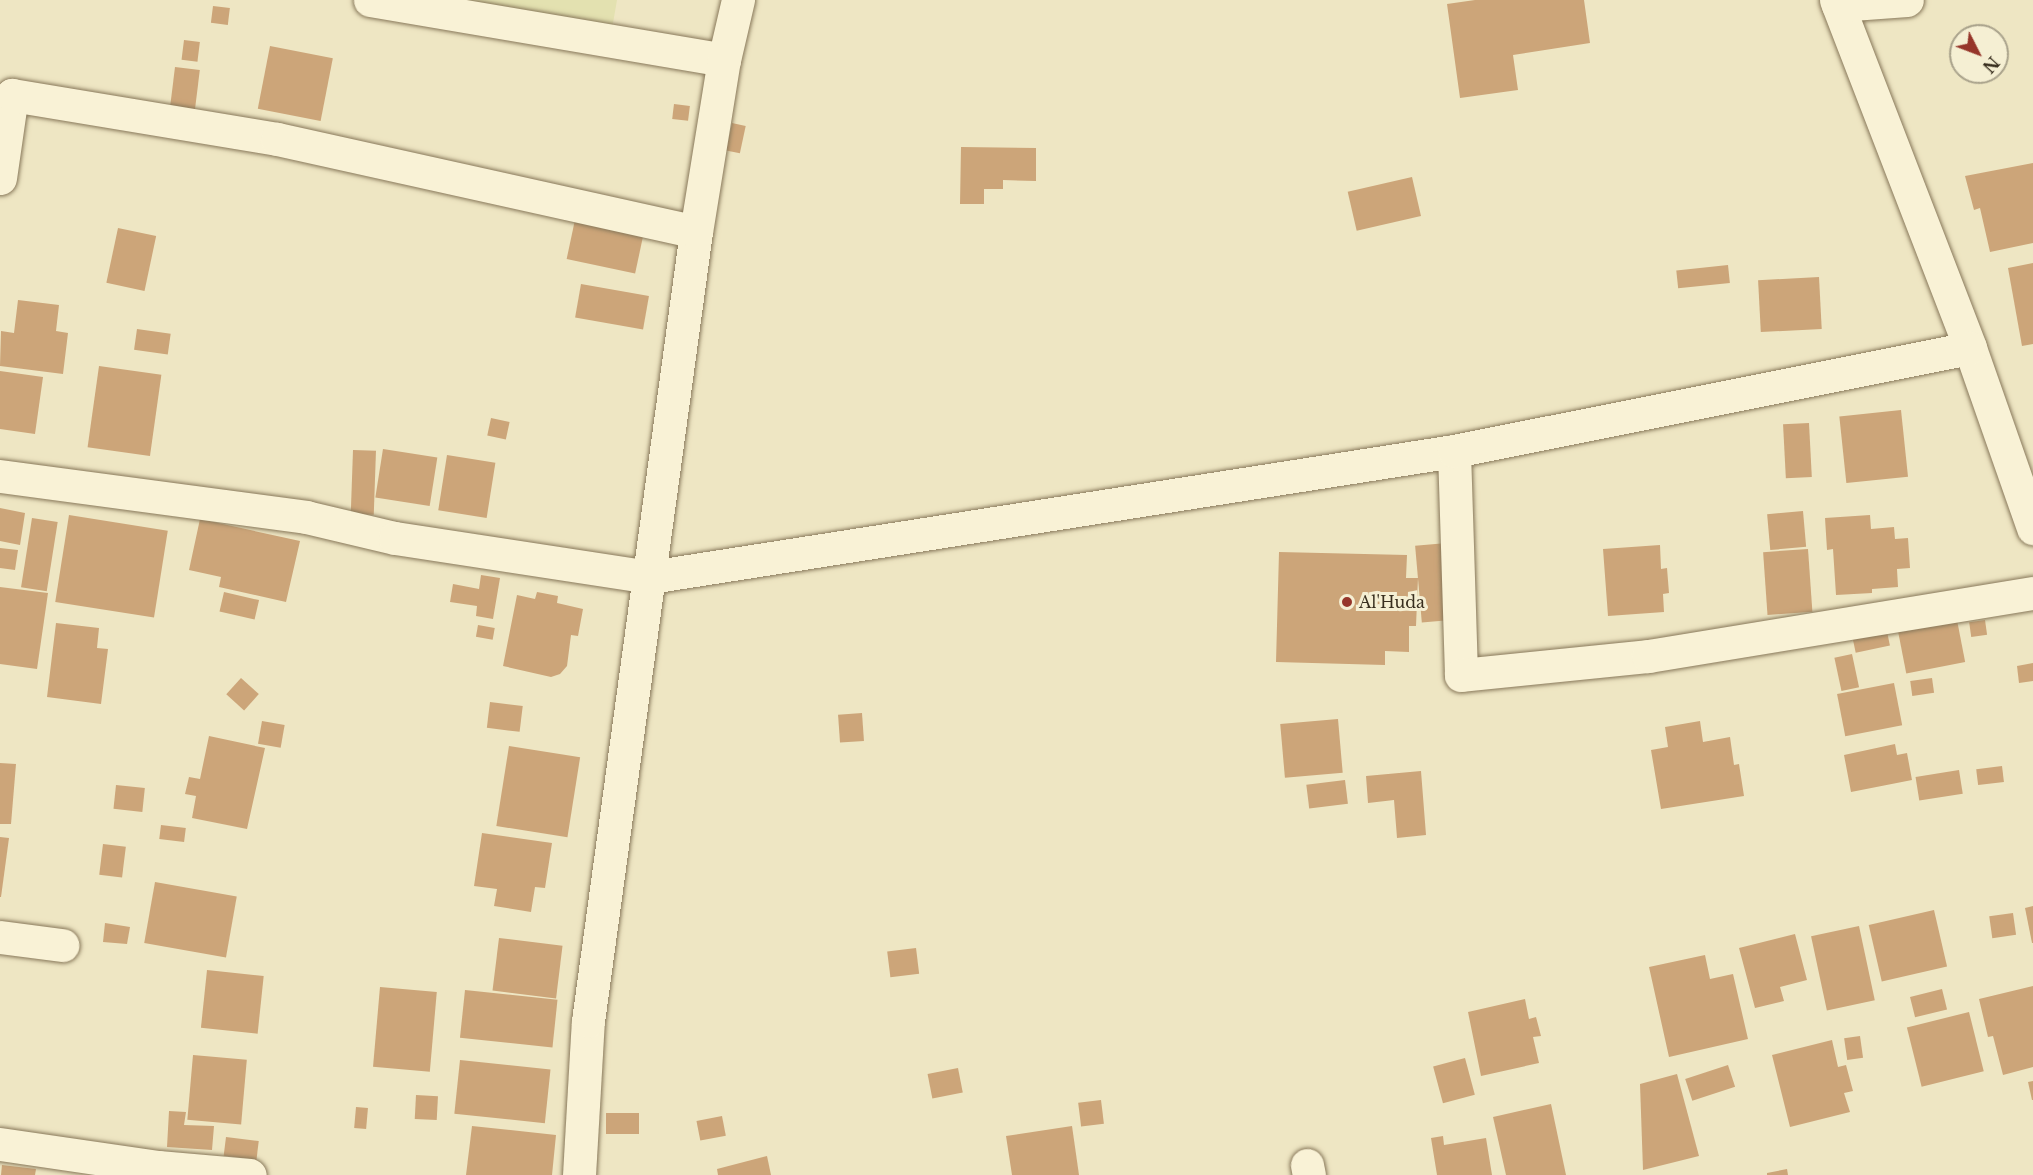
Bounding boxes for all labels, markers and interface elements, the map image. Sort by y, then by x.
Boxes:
north arrow [1949,24,2009,84]
text: N [1978,52,2003,77]
place label: Al'Huda [1359,592,1425,612]
marker: Al'Huda [1340,595,1354,609]

